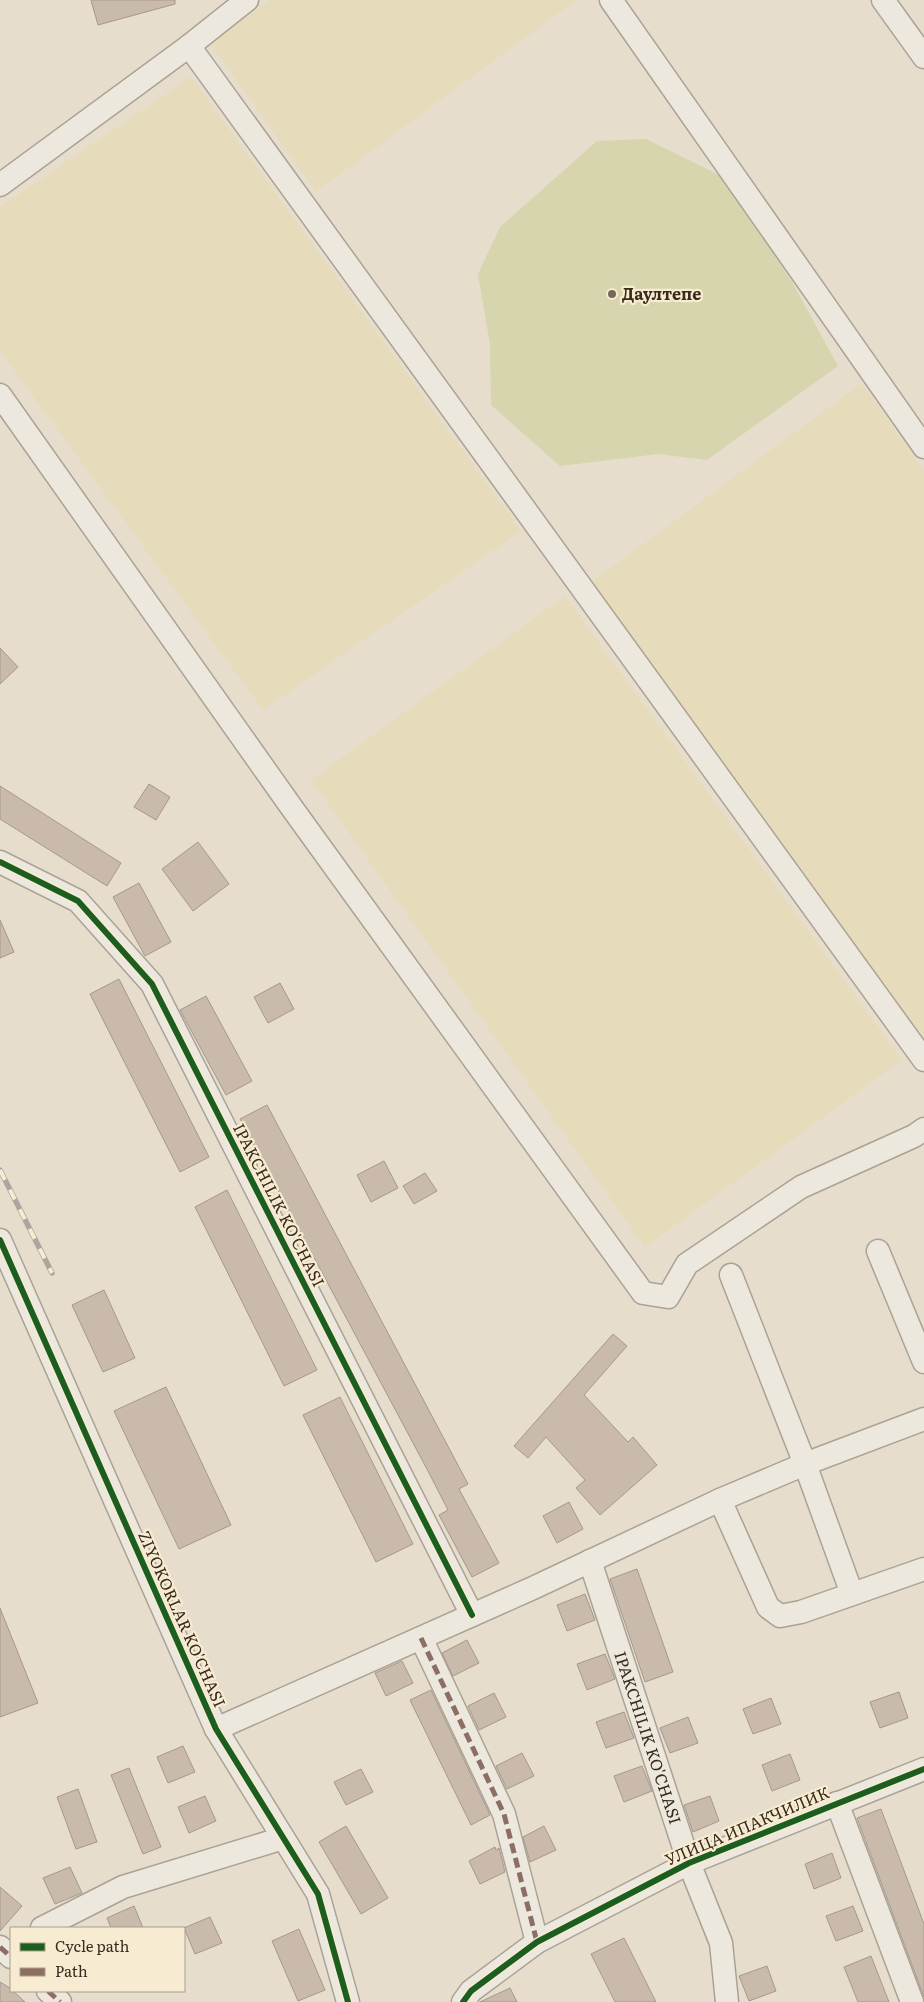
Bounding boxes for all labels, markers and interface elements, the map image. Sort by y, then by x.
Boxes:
place label: Даултепе [622,281,701,305]
marker: Даултепе [606,288,618,300]
street label: IPAKCHILIK KO'CHASI [228,1119,332,1291]
street label: ZIYOKORLAR KO'CHASI [133,1526,233,1711]
street label: IPAKCHILIK KO'CHASI [609,1648,688,1827]
street label: УЛИЦА ИПАКЧИЛИК [661,1779,833,1871]
legend [10,1927,185,1992]
text: Cycle path [55,1934,130,1957]
text: Path [55,1959,88,1982]

